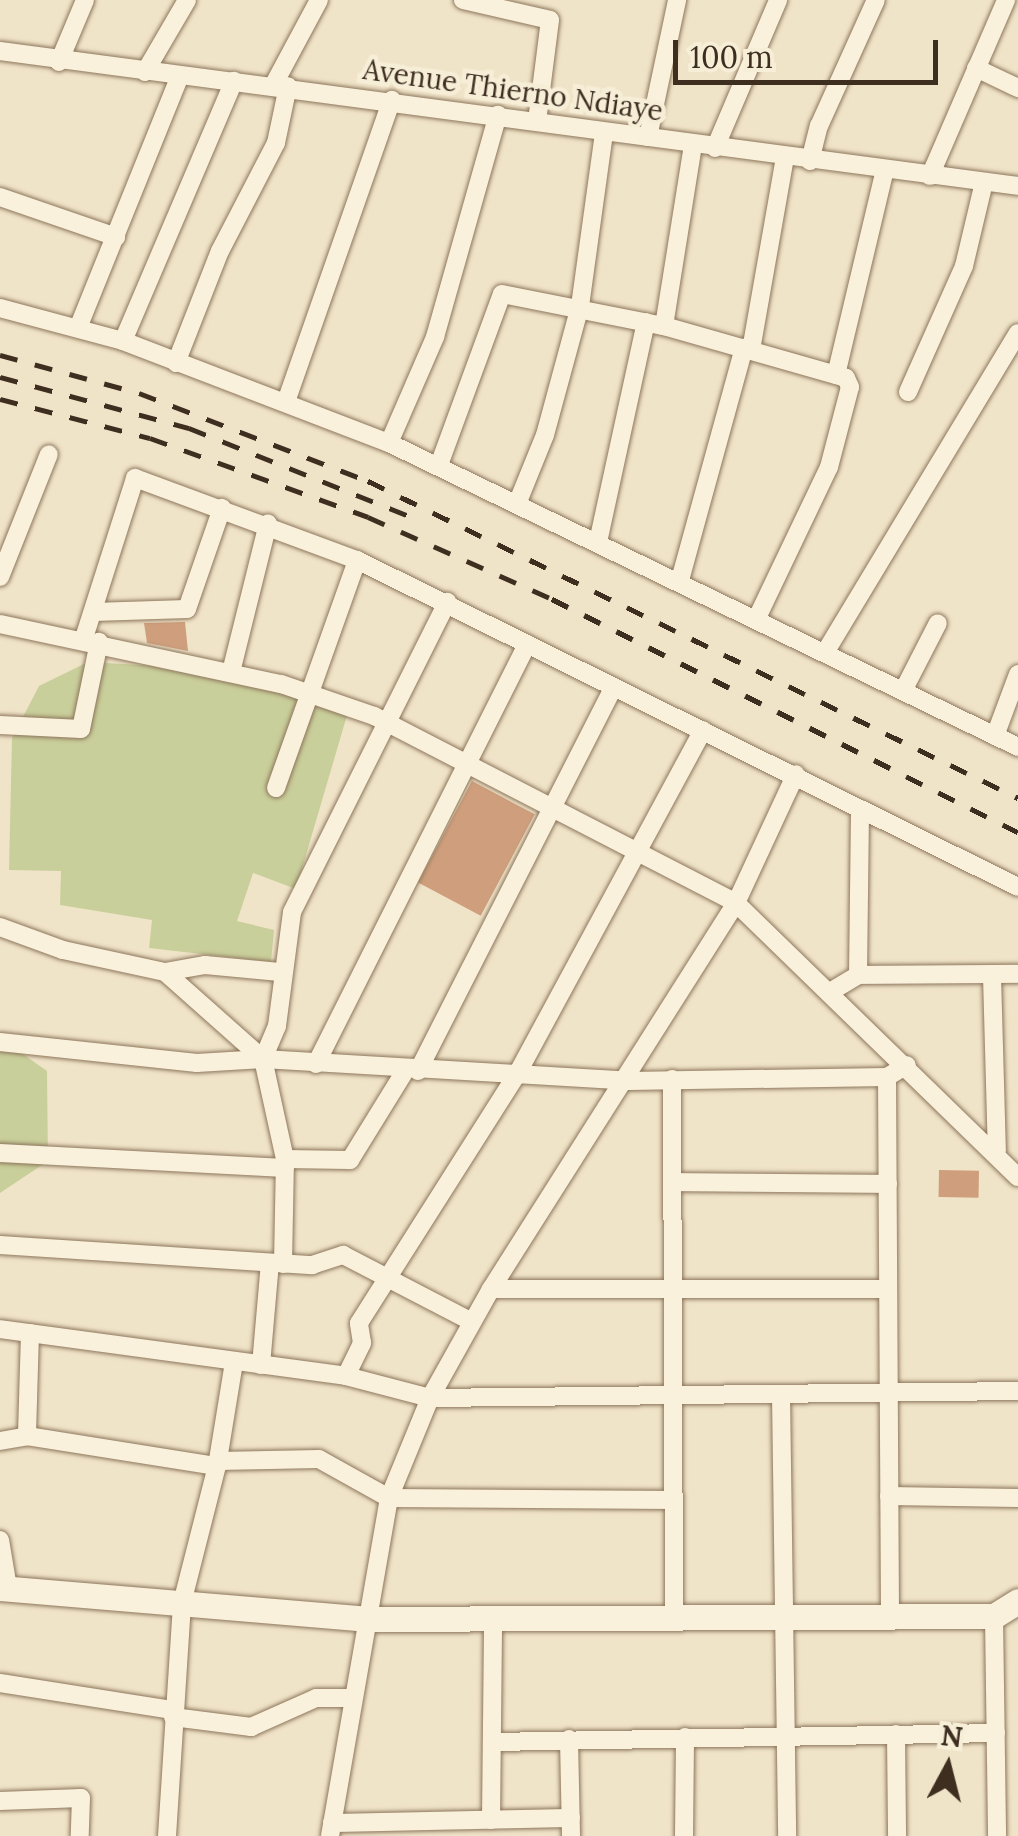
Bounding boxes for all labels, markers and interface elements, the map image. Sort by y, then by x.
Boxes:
scale bar [678,20,943,82]
text: 100 m [690,38,773,76]
street label: Avenue Thierno Ndiaye [361,52,665,128]
north arrow [898,1716,998,1816]
text: N [939,1717,965,1755]

